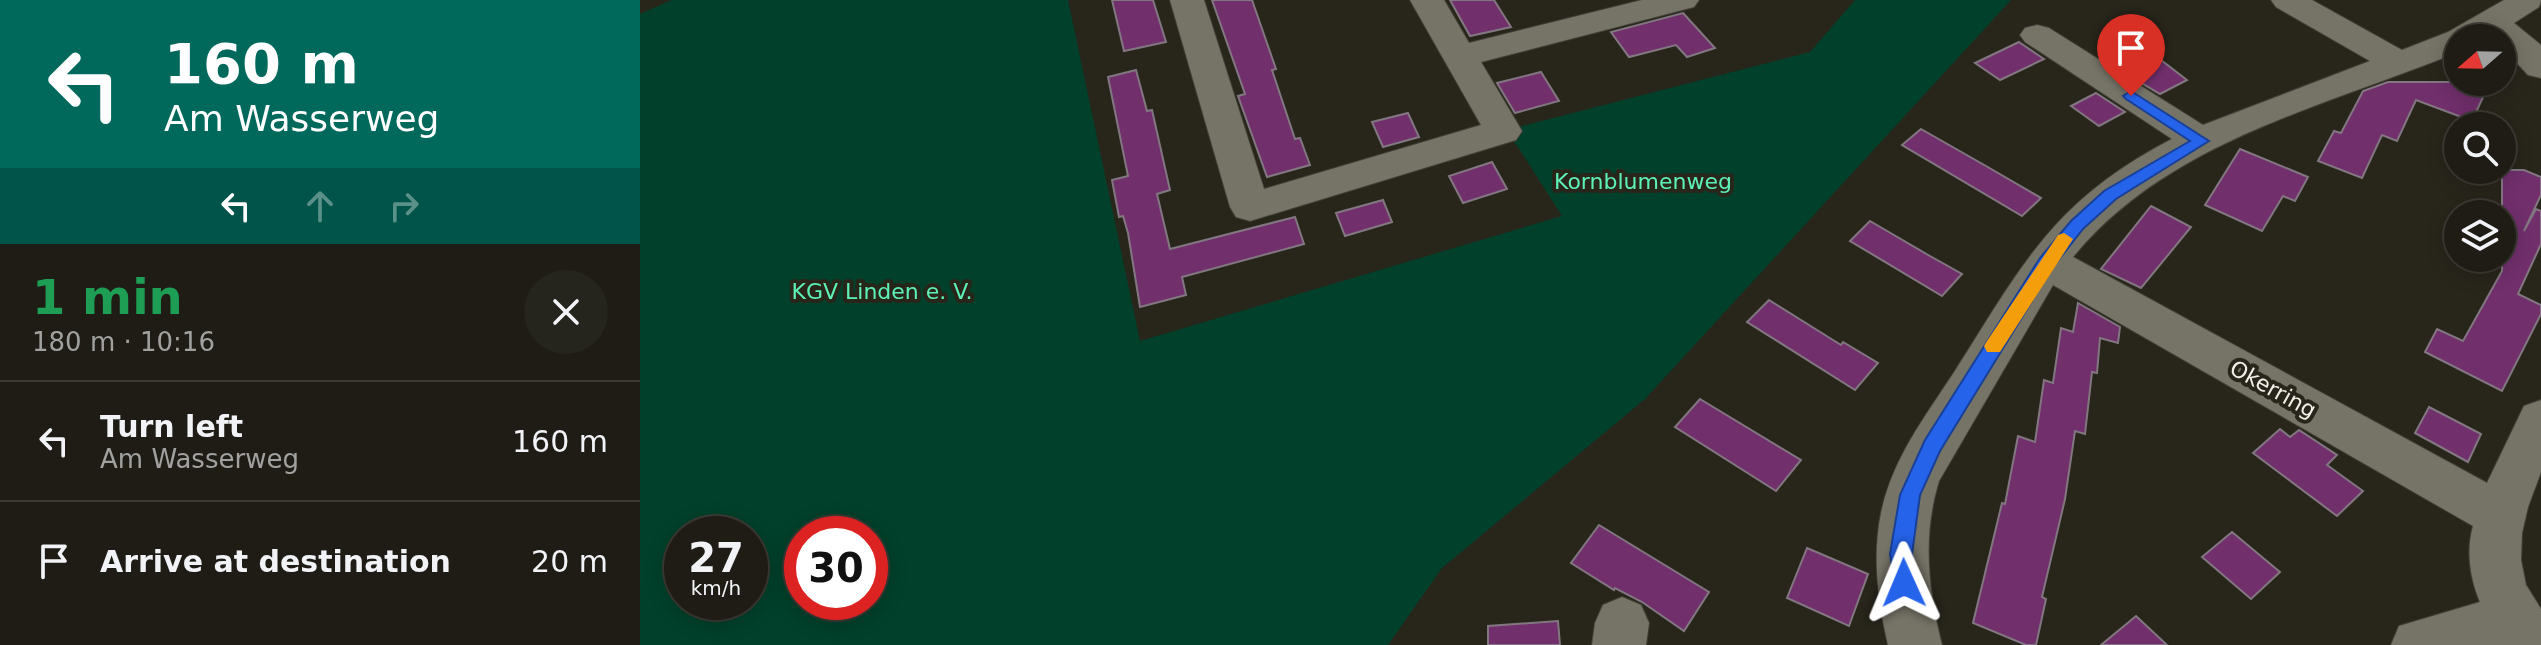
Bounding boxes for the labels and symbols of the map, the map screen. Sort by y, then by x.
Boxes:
pin [2097,14.0,2165,96]
north arrow [2444,24,2516,96]
park label: Kornblumenweg [1554,169,1732,194]
park label: KGV Linden e. V. [792,279,973,304]
street label: Okerring [2226,355,2320,423]
speed limit sign: 30 [784,516,888,620]
position arrow [1862,541,1946,625]

